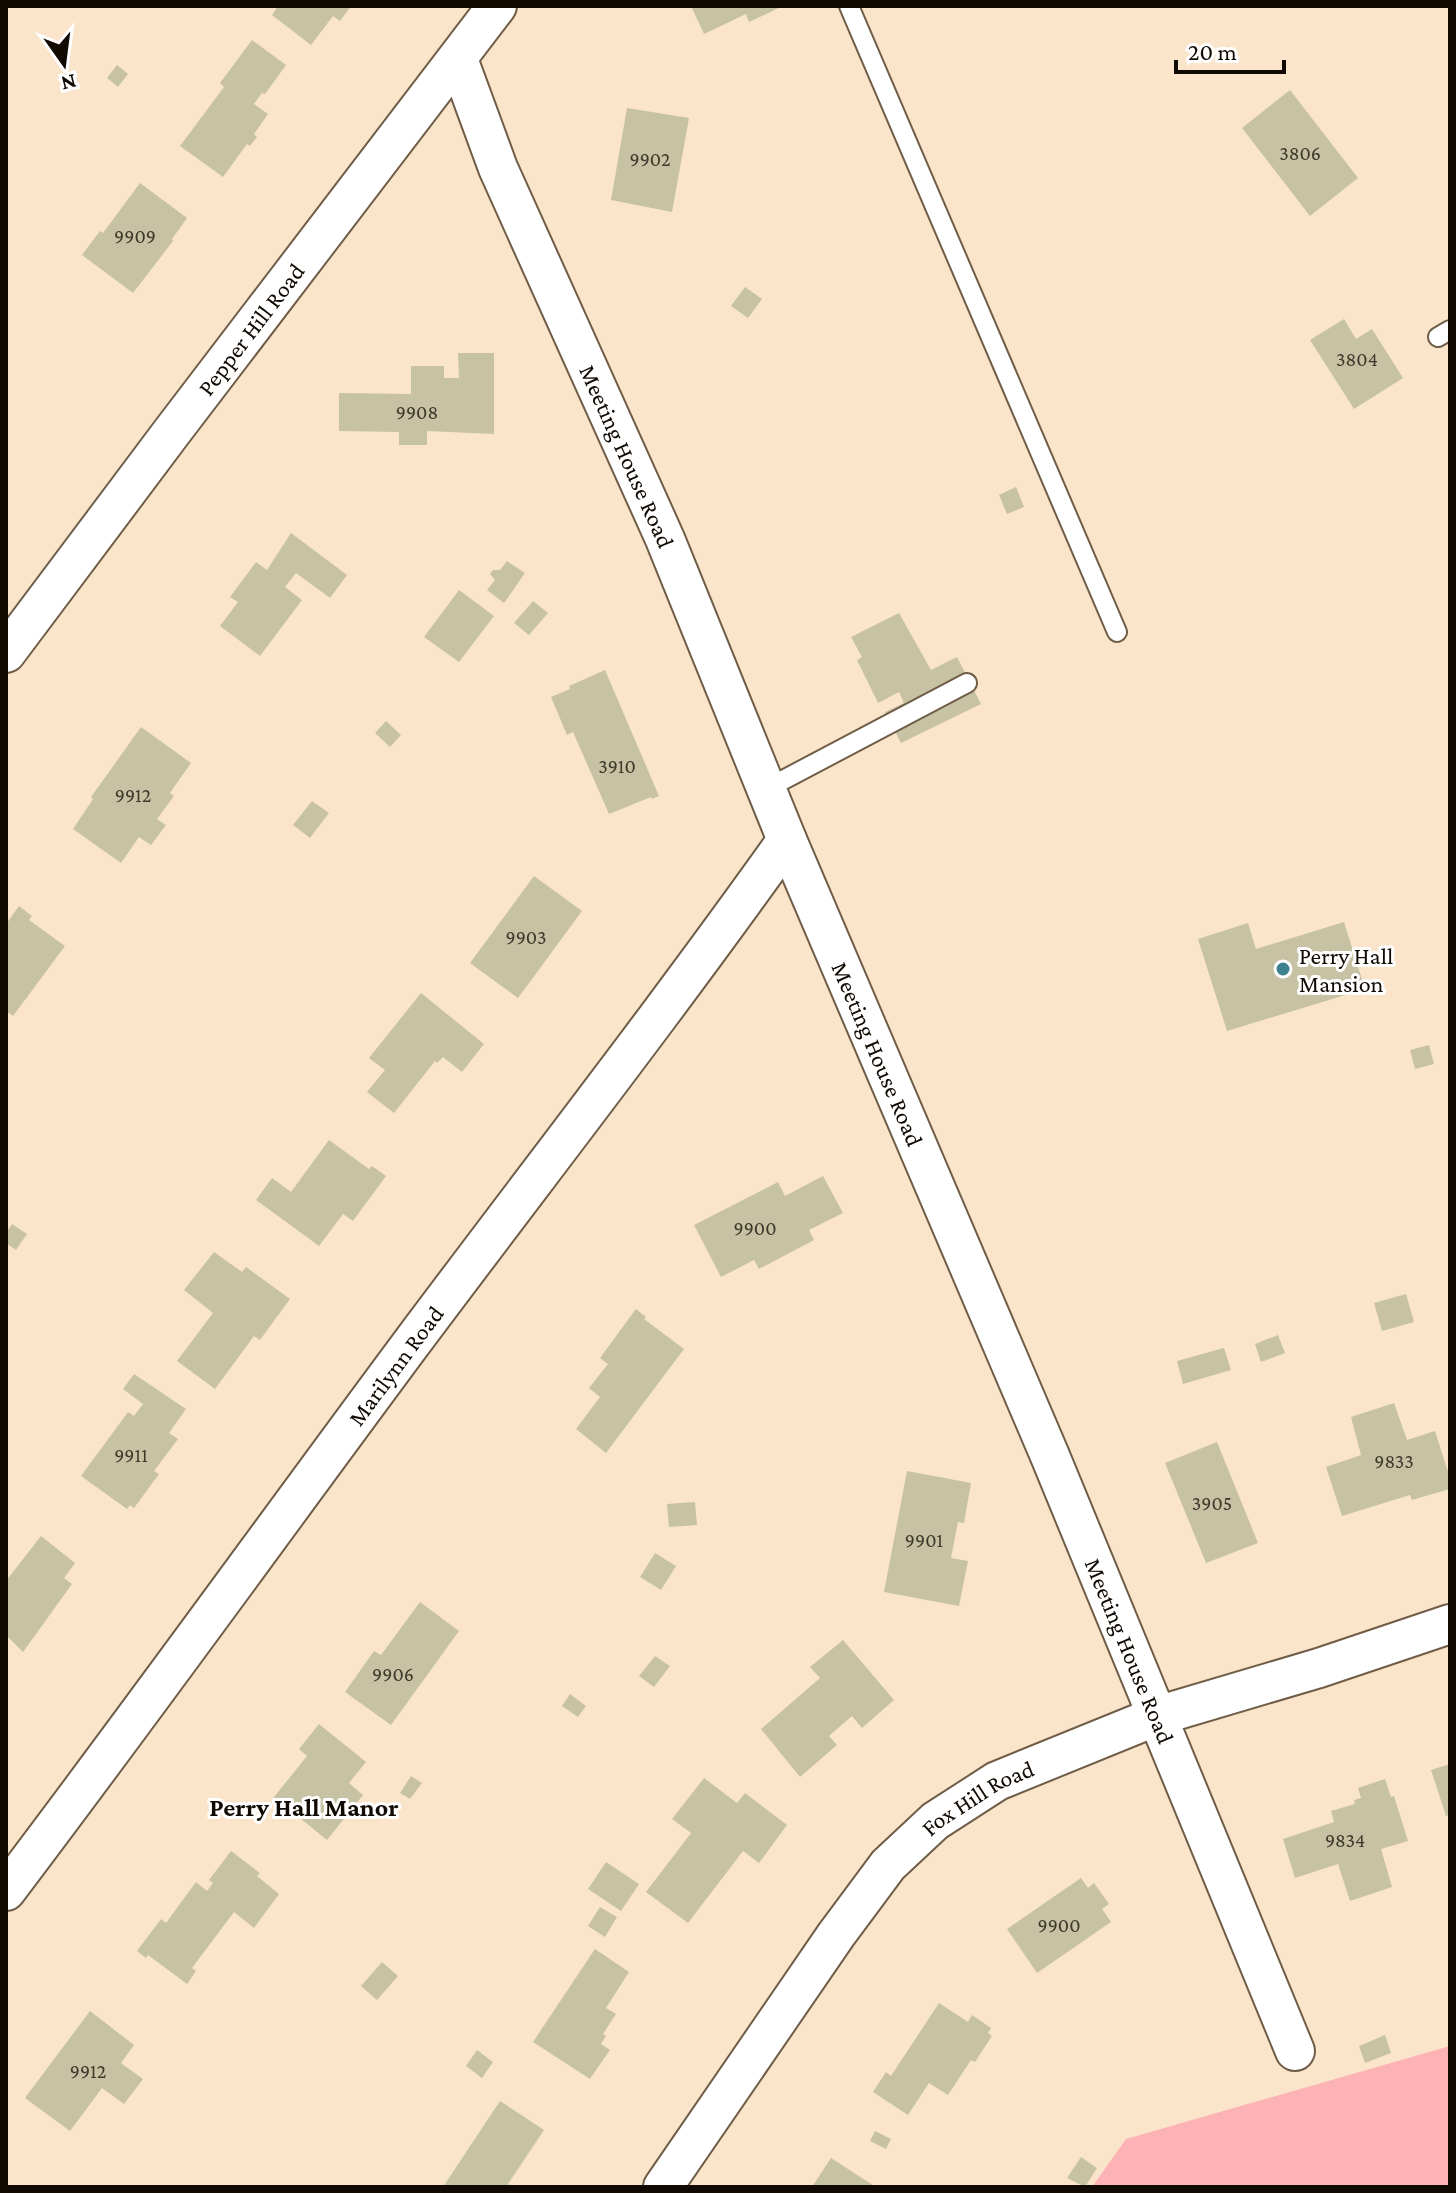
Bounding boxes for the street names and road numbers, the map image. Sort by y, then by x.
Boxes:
street label: Pepper Hill Road [192,257,310,400]
street label: Meeting House Road [575,360,681,552]
street label: Meeting House Road [827,957,930,1150]
street label: Marilynn Road [342,1300,449,1430]
street label: Meeting House Road [1080,1554,1180,1748]
street label: Fox Hill Road [915,1754,1038,1841]

